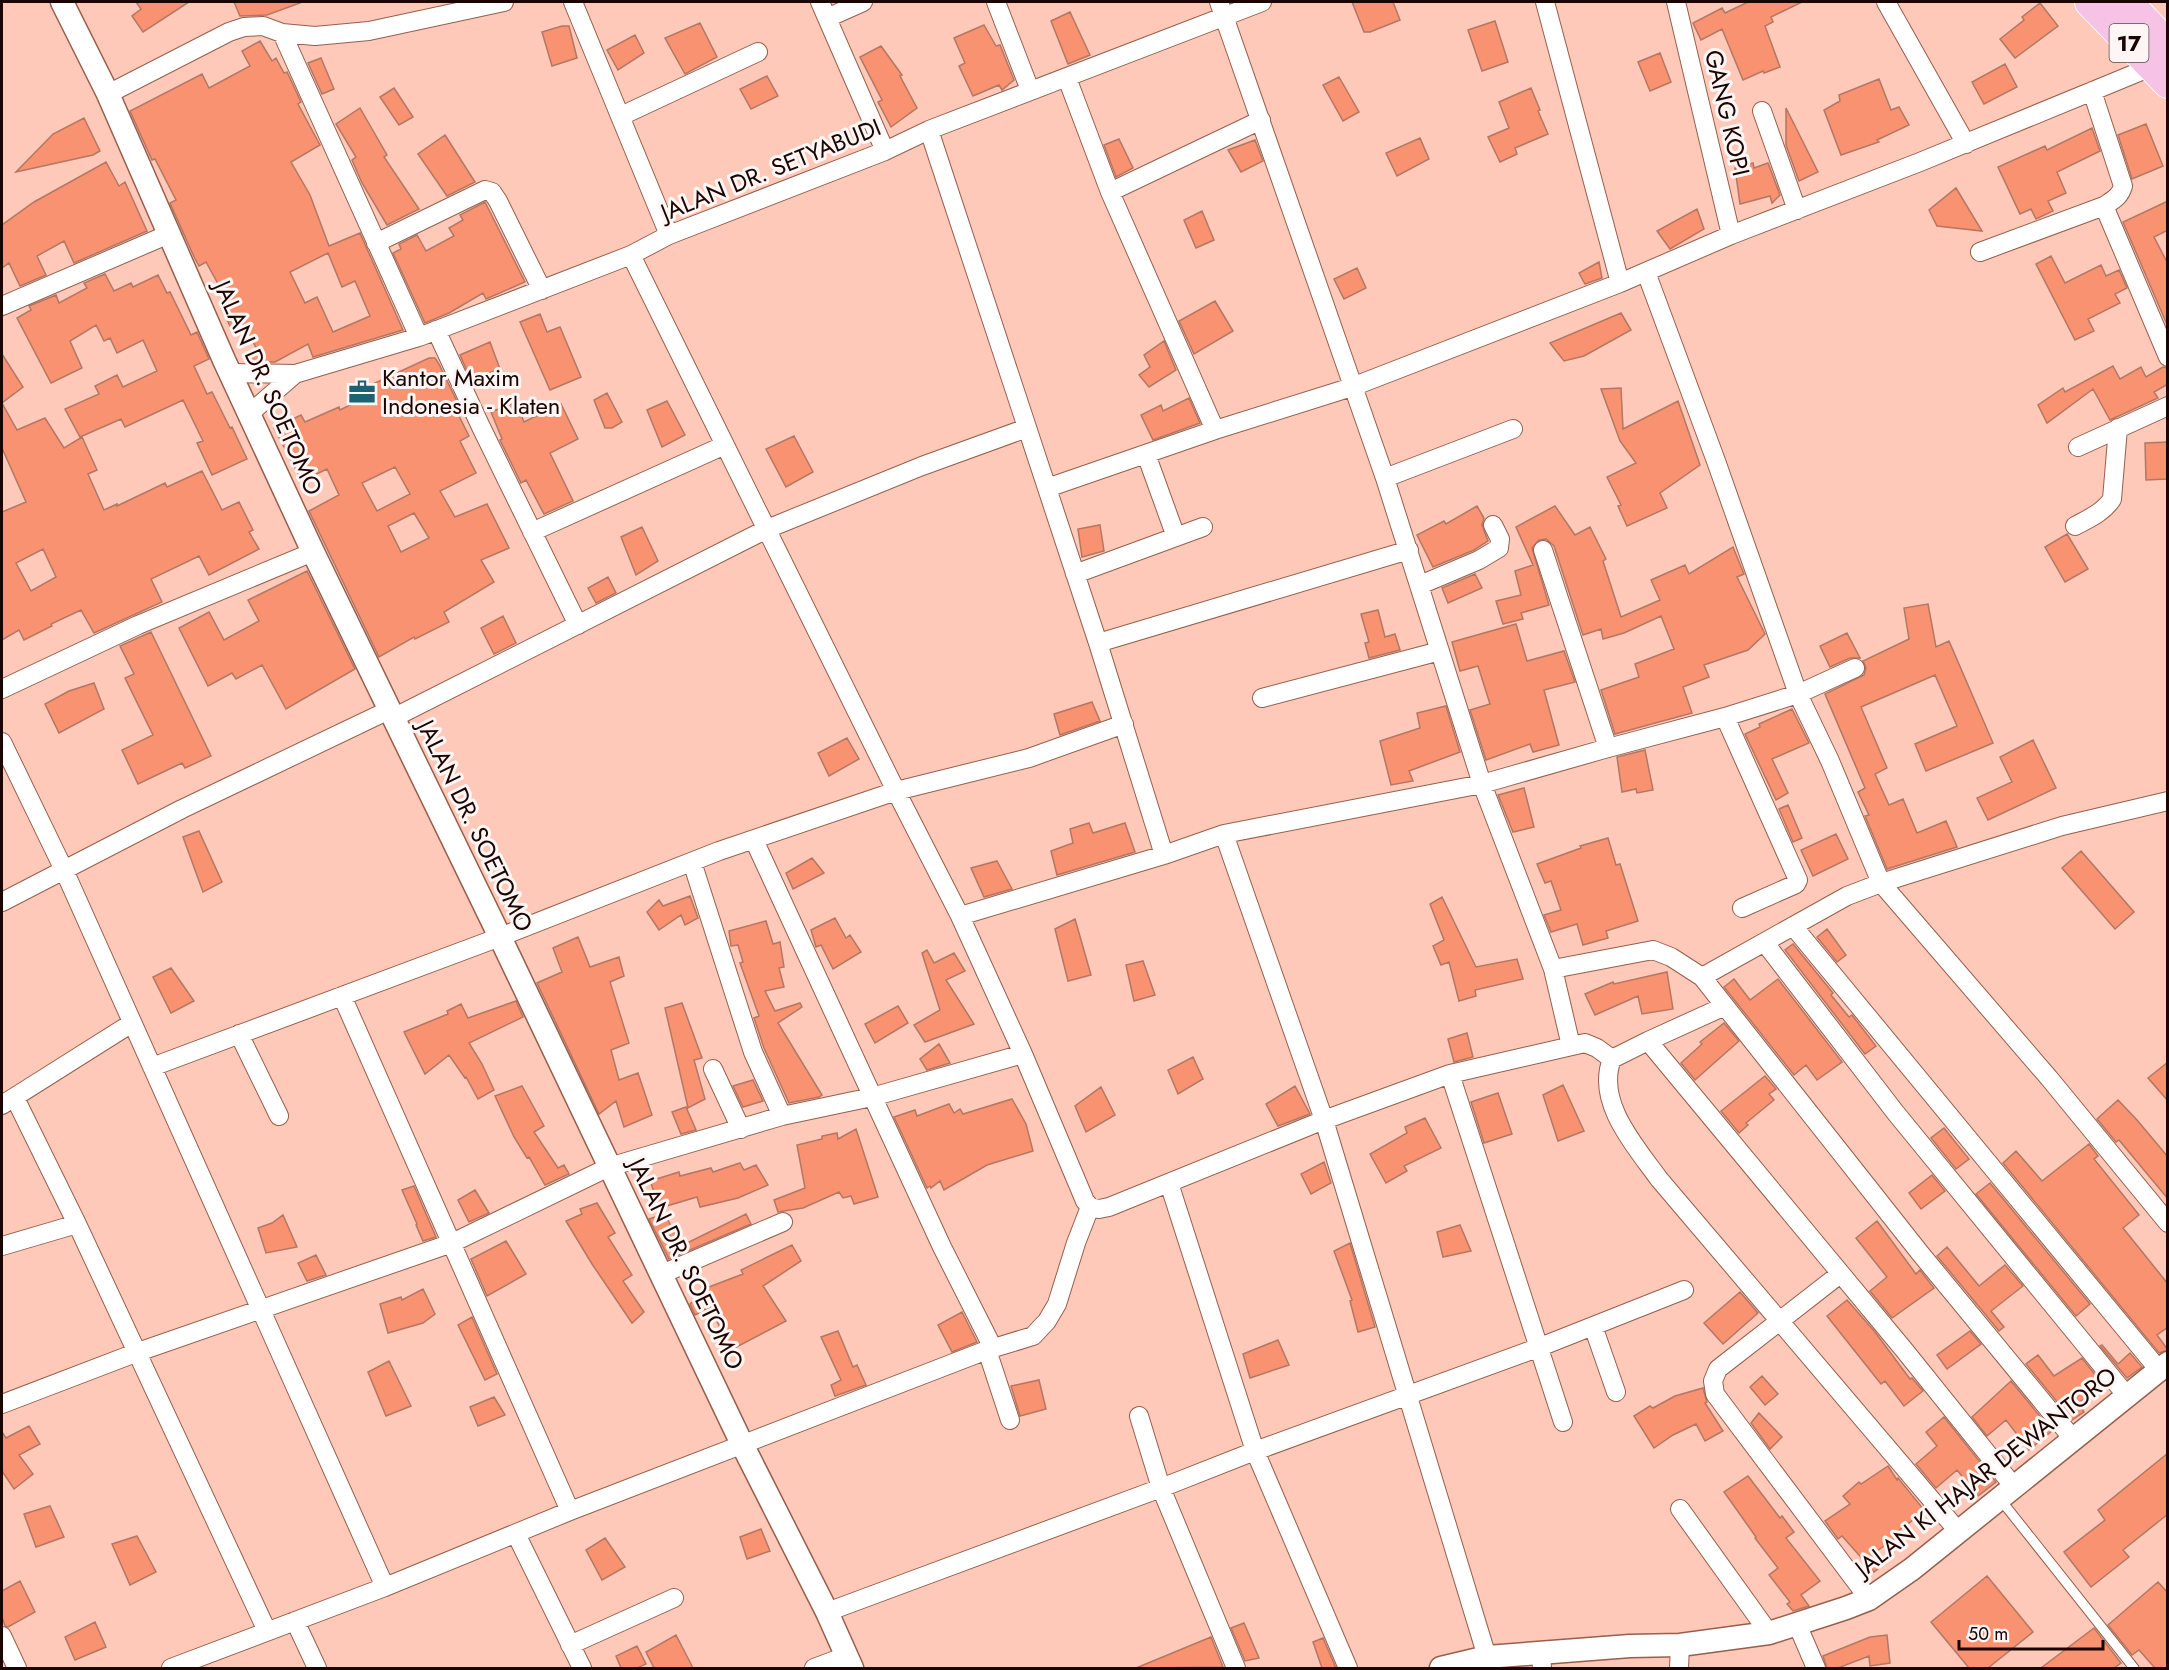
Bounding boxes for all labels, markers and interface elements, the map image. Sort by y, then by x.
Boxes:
road number: 17 [2110,24,2148,62]
street label: GANG KOPI [1696,46,1759,179]
street label: JALAN DR. SETYABUDI [653,109,886,231]
street label: JALAN DR. SOETOMO [204,272,332,501]
place label: Kantor Maxim Indonesia - Klaten [382,360,560,423]
office icon: Kantor Maxim Indonesia - Klaten [347,377,377,407]
street label: JALAN DR. SOETOMO [408,711,542,938]
street label: JALAN DR. SOETOMO [619,1149,753,1376]
street label: JALAN KI HAJAR DEWANTORO [1845,1358,2124,1587]
scale bar [1959,1613,2103,1651]
text: 50 m [1968,1621,2008,1647]

